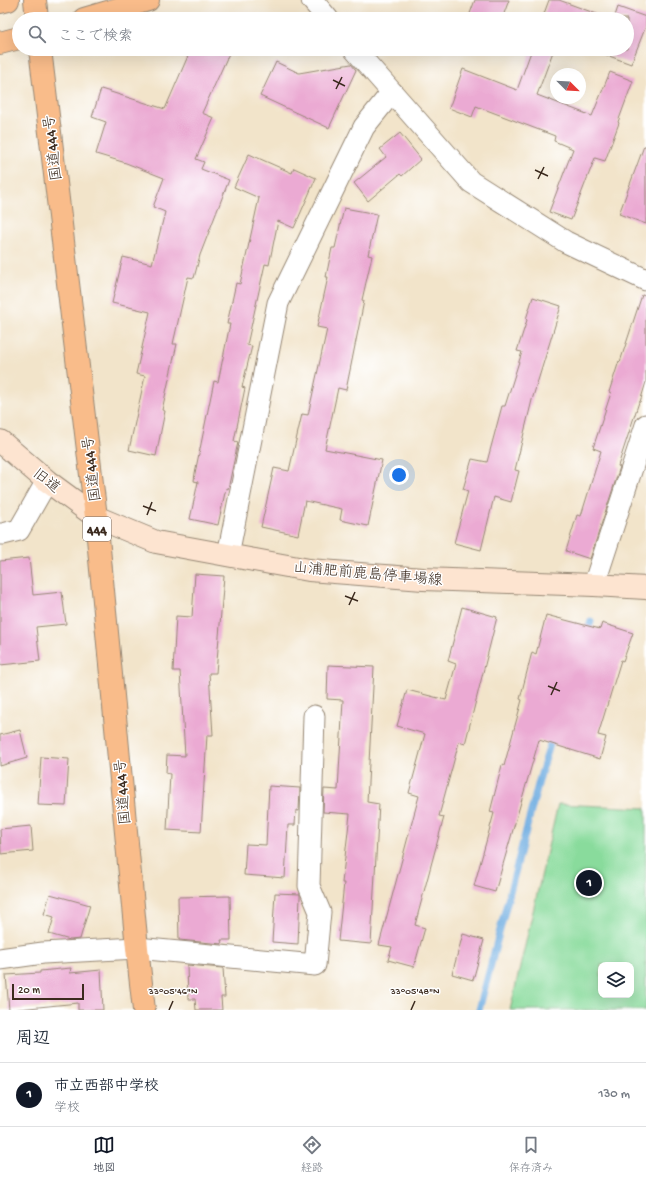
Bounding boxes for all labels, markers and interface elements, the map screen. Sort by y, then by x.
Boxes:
search box [12,12,634,56]
icon: search [26,23,48,45]
text: ここで検索 [58,28,133,46]
north arrow [550,68,586,104]
street label: 国道444号 [41,114,67,182]
street label: 国道444号 [80,435,106,503]
street label: 旧道 [28,465,63,498]
your location [389,465,409,485]
road number: 444 [83,517,111,541]
street label: 山浦肥前鹿島停車場線 [292,558,443,590]
street label: 国道444号 [112,758,136,826]
pin: 1 [576,868,602,898]
map controls [598,962,634,998]
button: layers [598,962,634,998]
scale bar [12,982,84,1001]
text: 20 m [18,985,40,997]
text: 33°05'46"N [148,986,198,998]
text: 33°05'48"N [389,986,440,998]
text: 周辺 [16,1030,50,1050]
text: 市立西部中学校 [54,1078,159,1096]
text: 1 [26,1087,32,1102]
text: 130 m [598,1087,630,1102]
text: 学校 [54,1101,80,1116]
tab: 地図 [93,1134,115,1175]
tab: 経路 [301,1134,323,1175]
tab: 保存済み [509,1134,553,1175]

